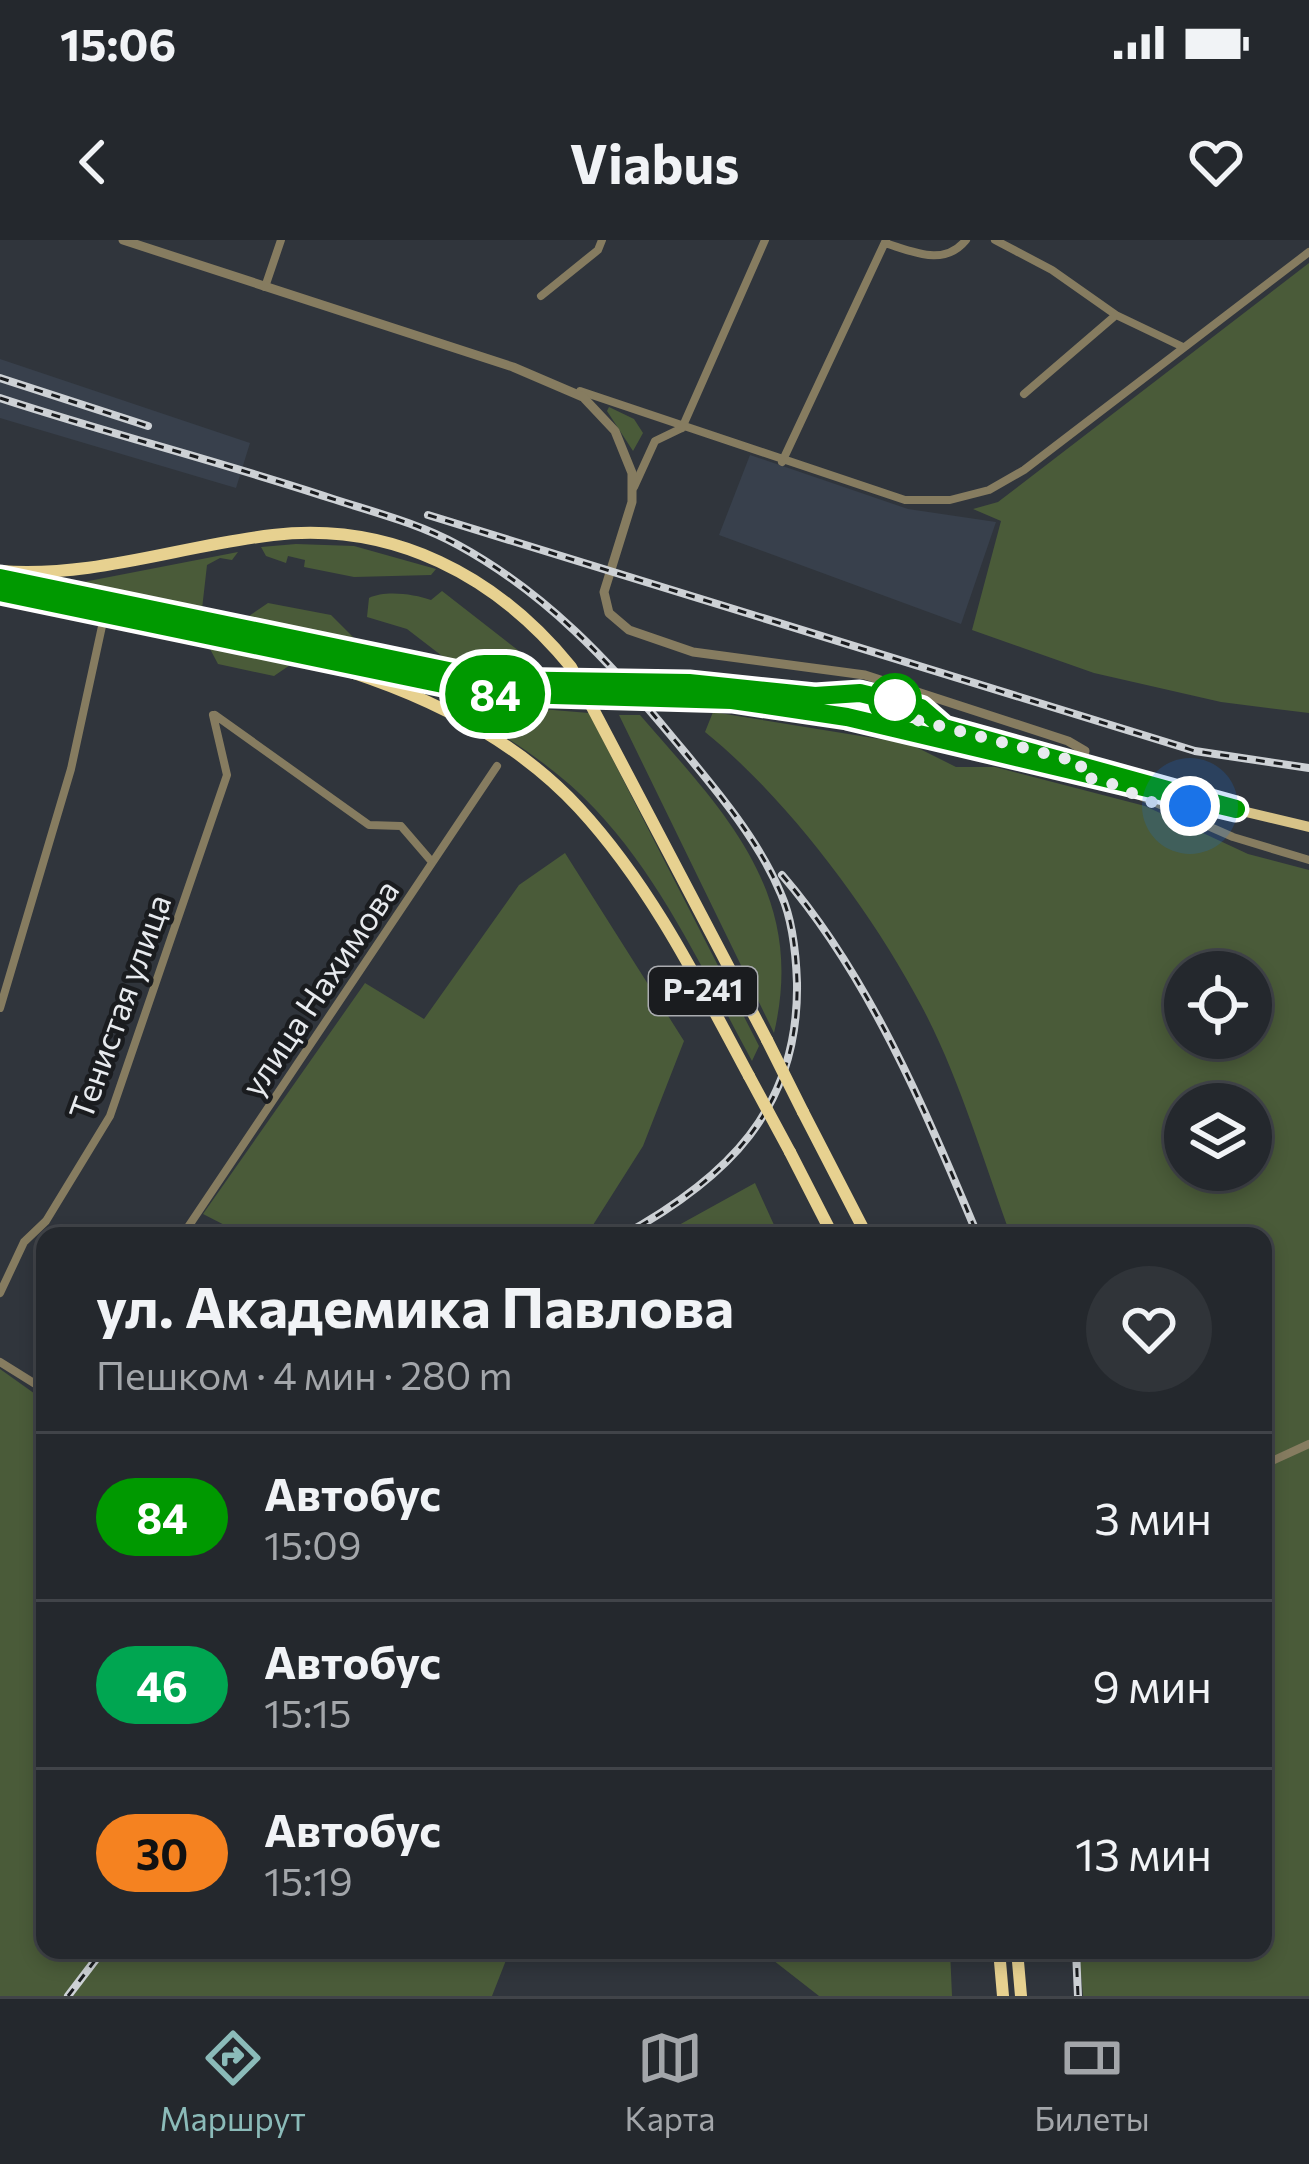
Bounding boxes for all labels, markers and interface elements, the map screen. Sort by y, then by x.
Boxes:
text: 15:06 [60,15,176,70]
icon: back [60,129,126,195]
text: Viabus [570,129,739,195]
icon: heart [1183,129,1249,195]
line badge: 84 [441,655,549,733]
text: 84 [469,668,521,720]
unlabelled marker [870,675,920,725]
your location [1160,776,1220,836]
street label: улица Нахимова [231,871,406,1103]
street label: Тенистая улица [59,888,178,1125]
map controls [1164,951,1272,1191]
button: locate [1164,951,1272,1059]
road number: Р-241 [649,967,757,1015]
button: layers [1164,1083,1272,1191]
button: heart [1086,1266,1212,1392]
text: ул. Академика Павлова [96,1270,734,1340]
text: Пешком · 4 мин · 280 m [96,1350,513,1398]
text: Автобус [264,1465,441,1520]
text: 3 мин [1094,1489,1212,1544]
text: 84 [136,1491,188,1543]
text: 15:09 [264,1520,361,1568]
text: Автобус [264,1633,441,1688]
text: 9 мин [1093,1657,1212,1712]
text: 46 [136,1659,188,1711]
text: 15:15 [264,1688,351,1736]
text: Автобус [264,1801,441,1856]
text: 13 мин [1075,1825,1212,1880]
text: 30 [136,1827,188,1879]
text: 15:19 [264,1856,353,1904]
tab: Маршрут [159,2025,306,2138]
tab: Карта [625,2025,715,2138]
tab: Билеты [1034,2025,1150,2138]

